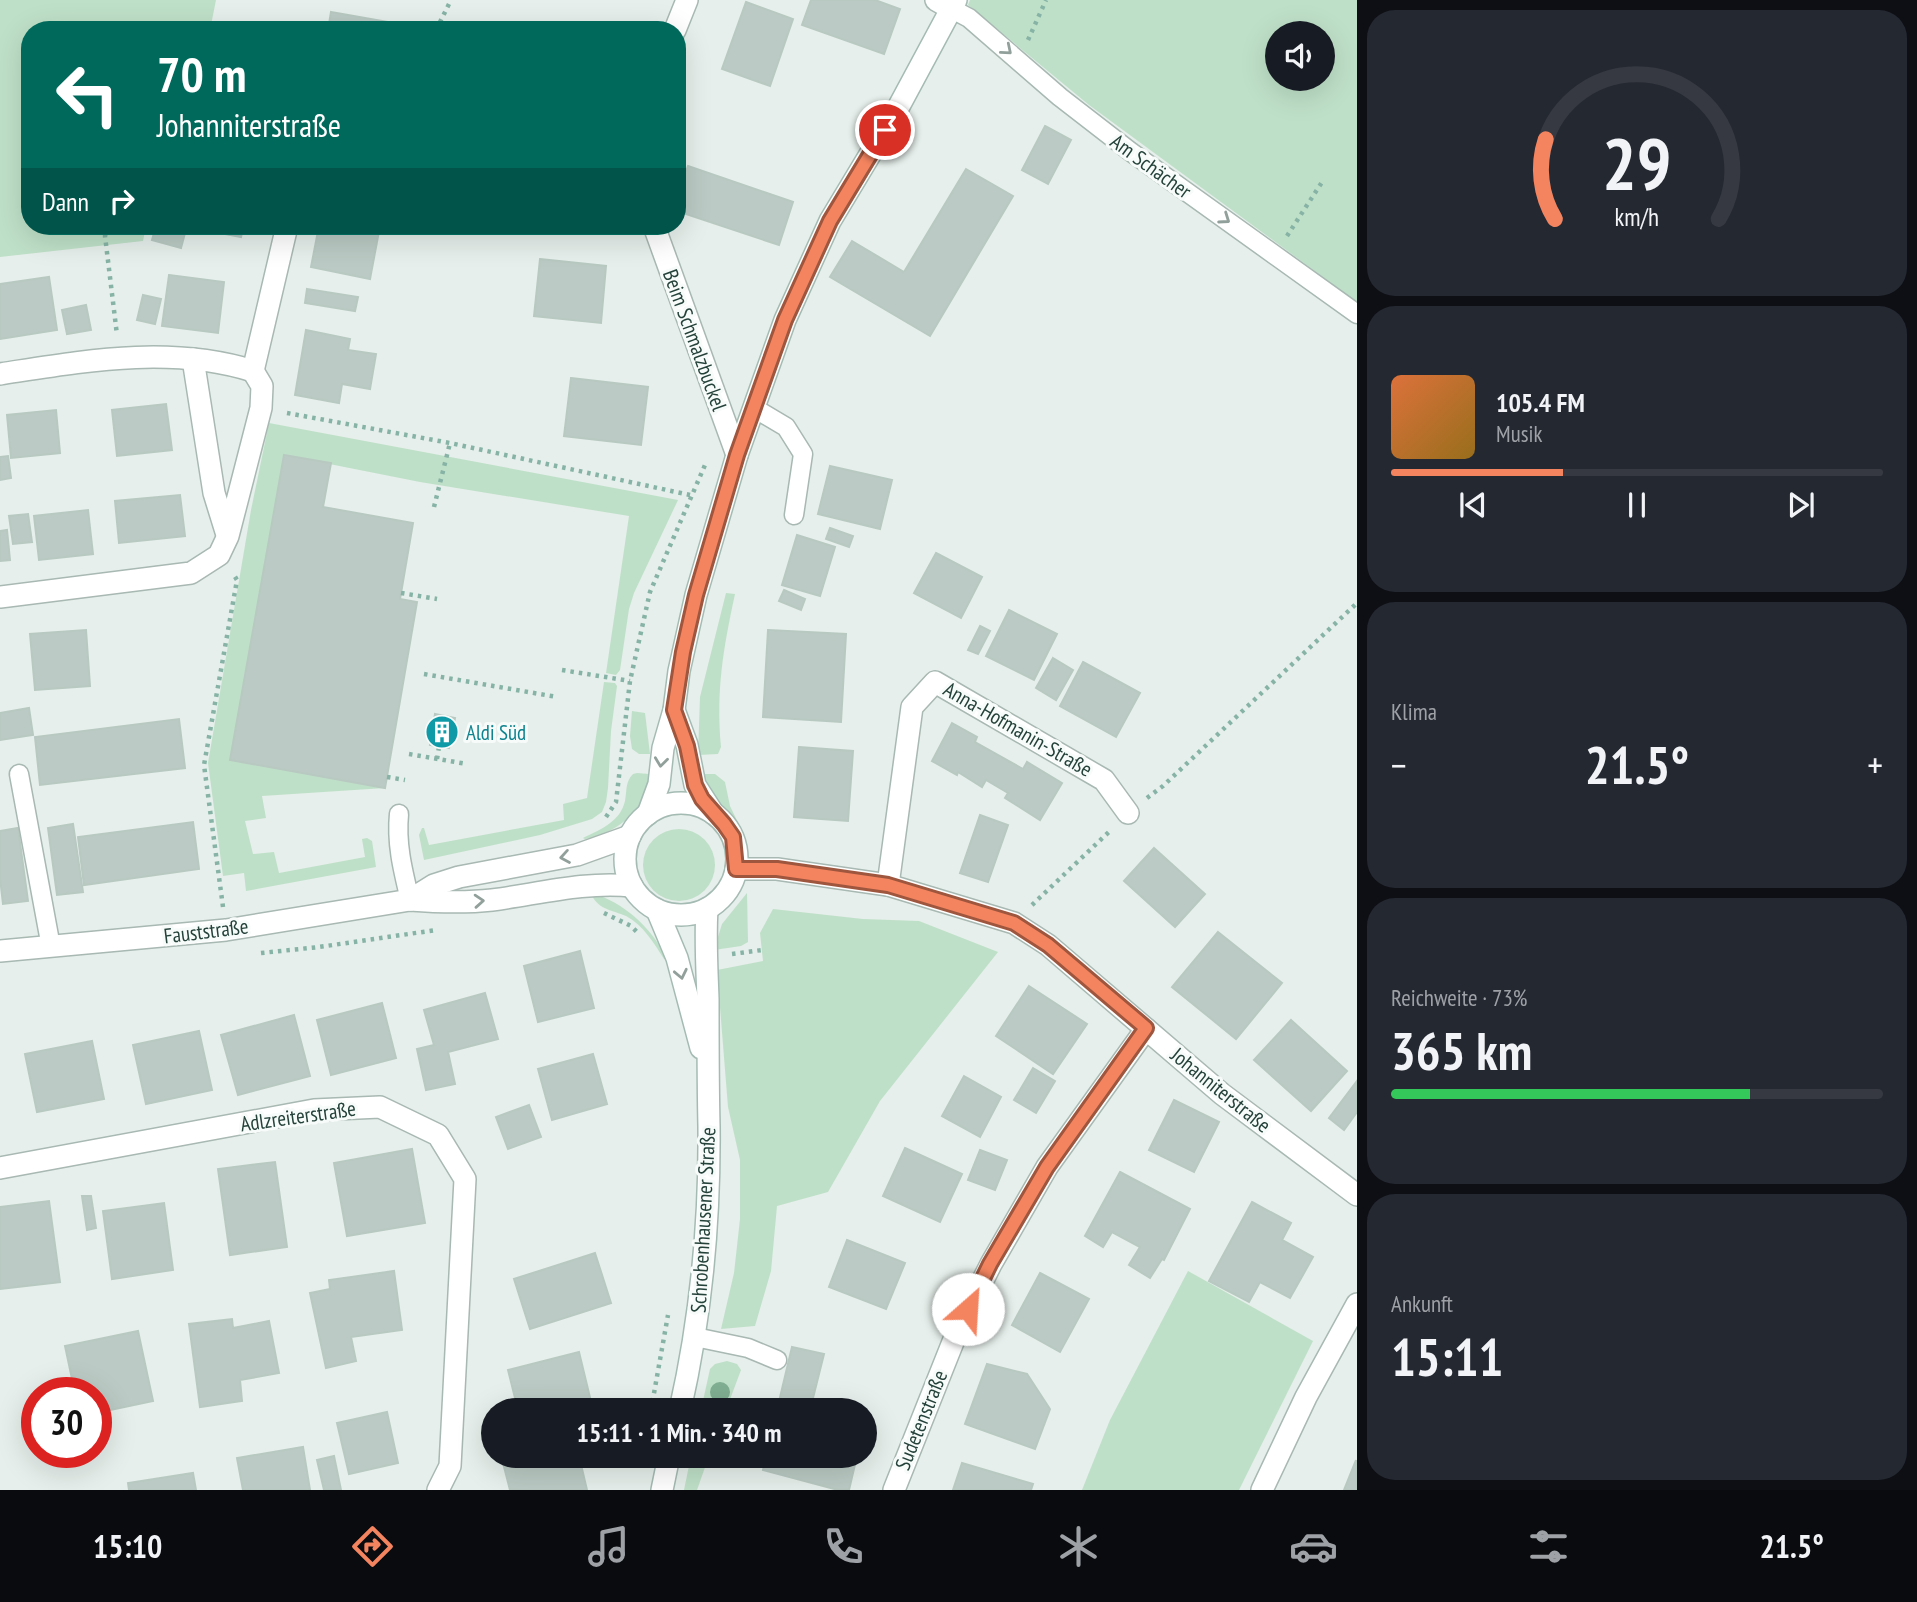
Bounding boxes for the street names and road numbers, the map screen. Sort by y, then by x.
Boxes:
street label: Am Schächer [1105,128,1197,204]
street label: Beim Schmalzbuckel [657,266,733,415]
street label: Anna-Hofmanin-Straße [939,675,1097,783]
street label: Fauststraße [162,912,250,950]
street label: Johanniterstraße [1165,1041,1276,1138]
street label: Adlzreiterstraße [238,1095,358,1137]
street label: Schrobenhausener Straße [685,1126,721,1314]
street label: Sudetenstraße [889,1366,953,1474]

